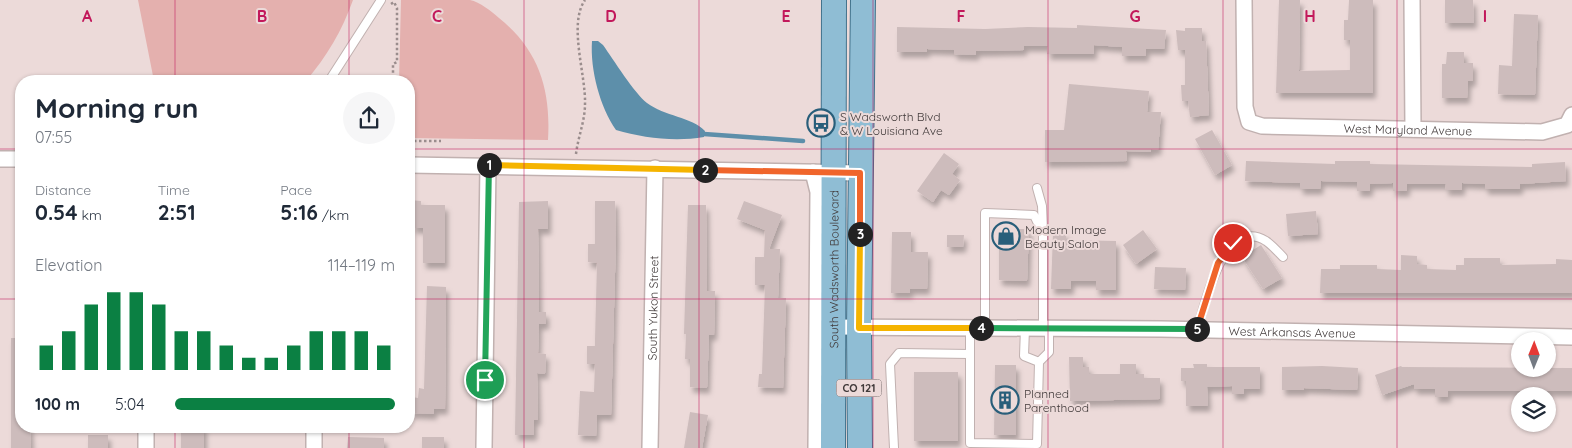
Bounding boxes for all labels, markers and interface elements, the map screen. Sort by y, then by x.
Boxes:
text: A [82,6,93,26]
text: B [257,6,267,26]
text: C [432,6,442,26]
text: D [605,6,617,26]
text: E [781,6,791,26]
text: F [957,6,966,26]
text: G [1129,6,1141,26]
text: H [1304,6,1316,26]
text: I [1483,6,1487,26]
text: Morning run [35,90,199,125]
button: share [343,92,395,144]
bus stop icon: S Wadsworth Blvd & W Louisiana Ave [806,108,836,138]
place label: S Wadsworth Blvd & W Louisiana Ave [840,109,943,138]
street label: West Maryland Avenue [1343,120,1472,138]
text: 07:55 [35,127,72,147]
pin: 1 [476,152,502,178]
text: 1 [487,156,492,174]
pin: 2 [692,158,718,182]
text: 2 [702,161,709,179]
text: Distance [35,181,91,199]
text: Time [158,181,190,199]
text: Pace [280,181,312,199]
street label: South Wadsworth Boulevard [826,190,841,348]
text: 0.54 [35,199,78,225]
text: 2:51 [158,199,196,225]
text: 5:16 [280,199,318,225]
text: km [78,206,102,224]
text: /km [318,206,349,224]
shop icon: Modern Image Beauty Salon [991,221,1021,251]
pin: 3 [848,222,872,246]
place label: Modern Image Beauty Salon [1025,222,1107,251]
pin [1212,222,1254,264]
text: 3 [857,225,864,243]
icon: check [1219,229,1247,257]
text: Elevation [35,255,102,275]
text: 114–119 m [328,255,395,275]
street label: South Yukon Street [644,256,661,361]
pin: 4 [968,316,994,340]
pin: 5 [1184,316,1210,342]
text: 4 [977,319,986,337]
text: 5 [1193,320,1202,338]
street label: West Arkansas Avenue [1228,323,1356,340]
north arrow [1511,332,1556,378]
map controls [1511,332,1556,432]
pin [464,359,506,401]
icon: arrive [471,366,499,394]
road number: CO 121 [836,379,882,396]
building icon: Planned Parenthood [990,385,1020,415]
place label: Planned Parenthood [1024,386,1089,415]
button: layers [1511,387,1556,432]
text: 100 m [35,394,80,414]
text: 5:04 [115,394,145,414]

